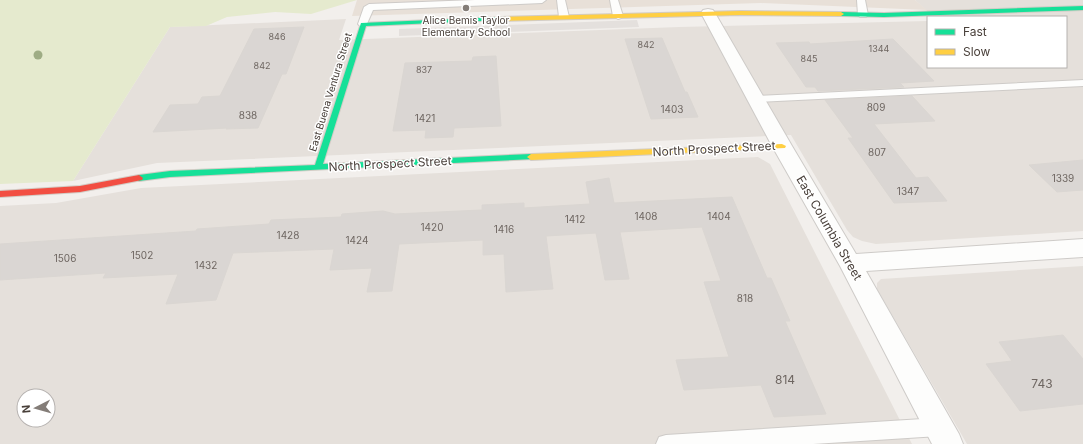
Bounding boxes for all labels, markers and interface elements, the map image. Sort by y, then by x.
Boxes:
marker: Alice Bemis Taylor Elementary School [461,3,471,13]
place label: Alice Bemis Taylor Elementary School [422,14,510,38]
legend [927,16,1067,68]
text: Fast [963,24,987,39]
house number: 846 [269,31,286,42]
street label: East Buena Ventura Street [306,31,354,153]
house number: 842 [638,39,654,50]
house number: 1344 [869,43,890,54]
text: Slow [963,44,991,59]
house number: 845 [801,53,817,64]
house number: 842 [254,60,270,71]
house number: 837 [416,64,432,75]
house number: 809 [867,101,885,113]
house number: 1403 [660,103,684,115]
house number: 838 [239,109,257,121]
house number: 1421 [415,112,435,124]
street label: North Prospect Street [652,138,776,159]
house number: 807 [868,146,886,158]
street label: North Prospect Street [328,153,452,174]
house number: 1339 [1052,172,1074,184]
street label: East Columbia Street [793,173,866,283]
house number: 1347 [897,185,920,197]
house number: 1408 [634,210,658,222]
house number: 1404 [707,210,731,222]
house number: 1412 [565,213,585,225]
house number: 1420 [421,221,443,233]
house number: 1416 [494,223,514,235]
house number: 1428 [277,229,299,241]
house number: 1424 [346,234,368,246]
house number: 1502 [131,249,153,261]
house number: 1506 [54,252,76,264]
house number: 1432 [195,259,217,271]
house number: 818 [737,292,753,304]
house number: 814 [775,372,795,387]
house number: 743 [1031,376,1053,391]
north arrow [16,388,56,428]
text: N [19,404,33,414]

